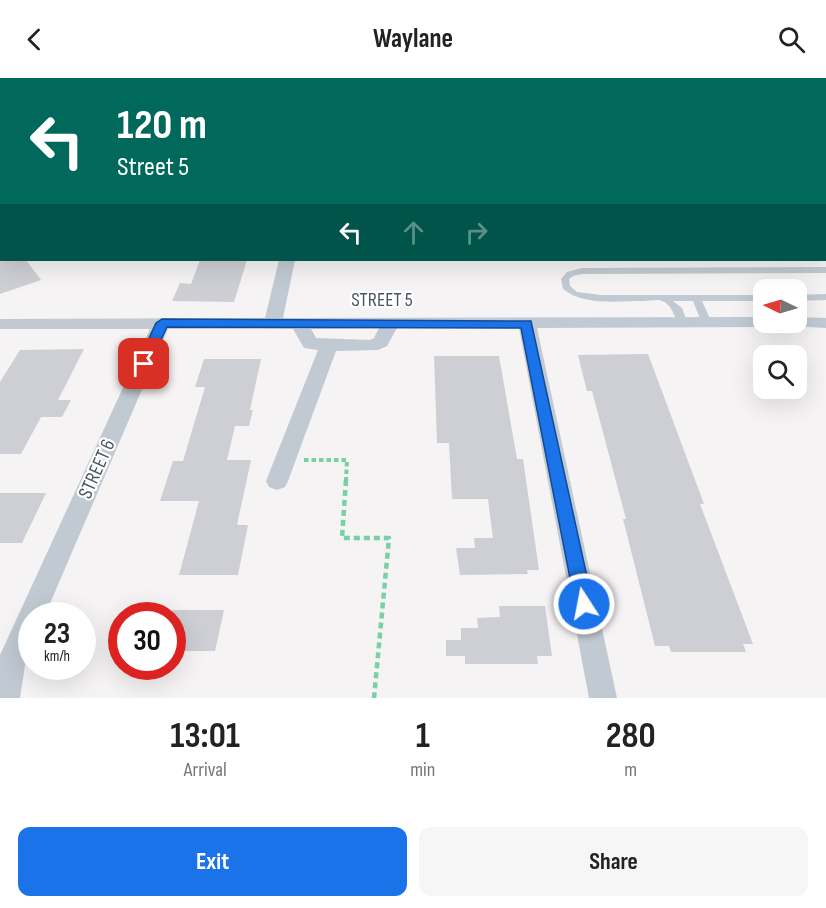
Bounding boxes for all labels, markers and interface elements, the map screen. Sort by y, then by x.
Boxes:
icon: back [18,23,51,56]
text: Waylane [373,23,453,55]
icon: search [775,23,808,56]
text: 120 m [117,100,207,151]
icon: left [18,102,96,180]
text: Street 5 [117,151,189,183]
icon: left [334,216,367,249]
icon: ahead [397,216,430,249]
icon: right [460,216,493,249]
north arrow [753,279,807,333]
map controls [753,279,807,399]
street label: STREET 5 [351,288,413,312]
pin [118,338,169,389]
button: search [753,345,807,399]
icon: arrive [127,347,160,380]
street label: STREET 6 [73,436,121,502]
position arrow [552,572,616,636]
speed limit sign: 30 [108,602,186,680]
text: 23 [44,616,70,652]
text: km/h [44,647,70,666]
text: 13:01 [170,715,240,758]
text: 1 [416,715,430,758]
text: 280 [606,715,656,758]
text: Arrival [184,758,227,782]
text: min [410,758,435,782]
text: m [624,758,637,782]
button: Exit [18,827,407,896]
button: Share [419,827,808,896]

